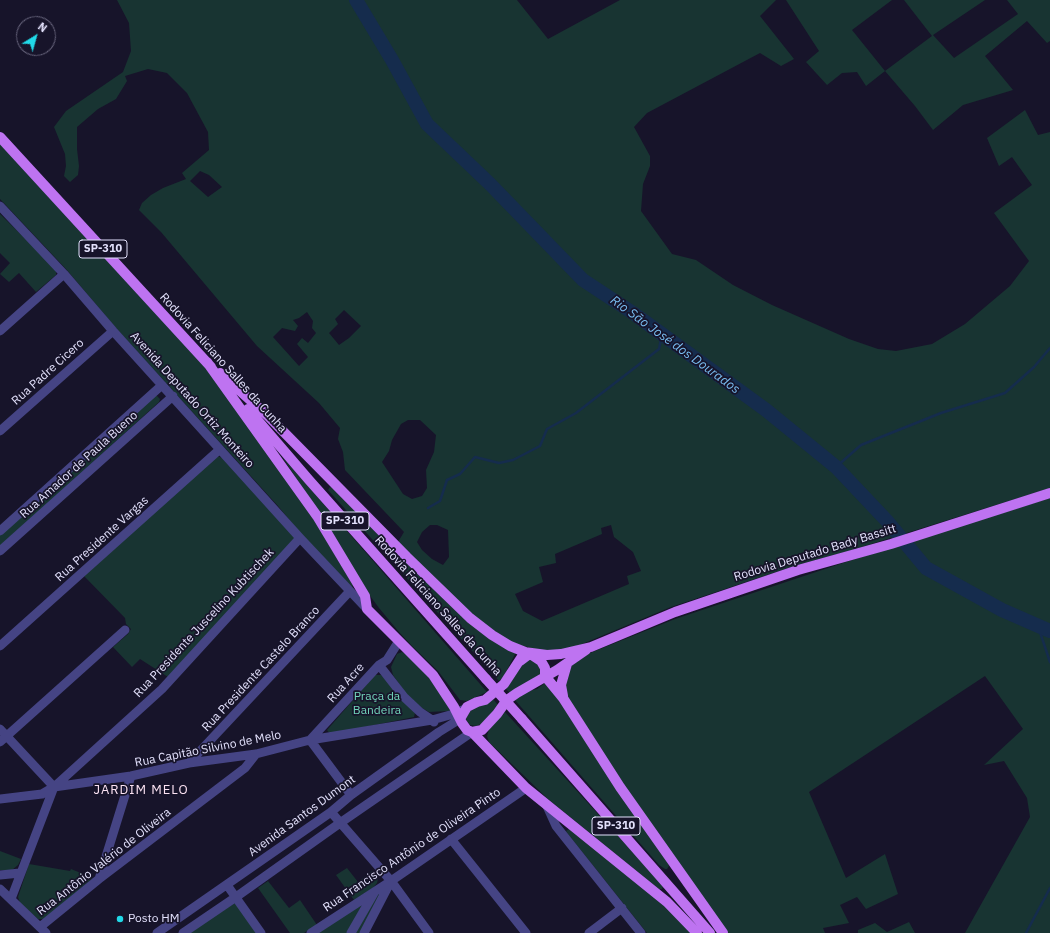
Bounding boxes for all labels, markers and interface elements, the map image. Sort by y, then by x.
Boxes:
north arrow [16,16,56,56]
text: N [35,19,50,35]
road number: SP-310 [79,240,127,258]
street label: Rodovia Feliciano Salles da Cunha [157,290,289,436]
water label: Rio São José dos Dourados [607,293,743,397]
street label: Avenida Deputado Ortiz Monteiro [127,329,257,471]
street label: Rua Padre Cicero [9,336,87,408]
street label: Rua Amador de Paula Bueno [17,408,141,522]
street label: Rua Presidente Vargas [52,493,152,585]
road number: SP-310 [321,512,369,530]
street label: Rodovia Deputado Bady Bassitt [732,521,898,585]
street label: Rodovia Feliciano Salles da Cunha [372,533,504,679]
street label: Rua Presidente Juscelino Kubtischek [131,545,277,701]
street label: Rua Presidente Castelo Branco [199,603,323,735]
street label: Rua Acre [324,660,368,706]
park label: Praça da Bandeira [353,690,401,718]
street label: Rua Capitão Silvino de Melo [134,728,282,770]
street label: Avenida Santos Dumont [246,772,358,860]
district label: JARDIM MELO [93,782,189,798]
street label: Rua Francisco Antônio de Oliveira Pinto [320,785,504,915]
street label: Rua Antônio Valério de Oliveira [34,805,174,919]
road number: SP-310 [592,817,640,835]
place label: Posto HM [128,912,179,926]
marker: Posto HM [115,914,125,924]

